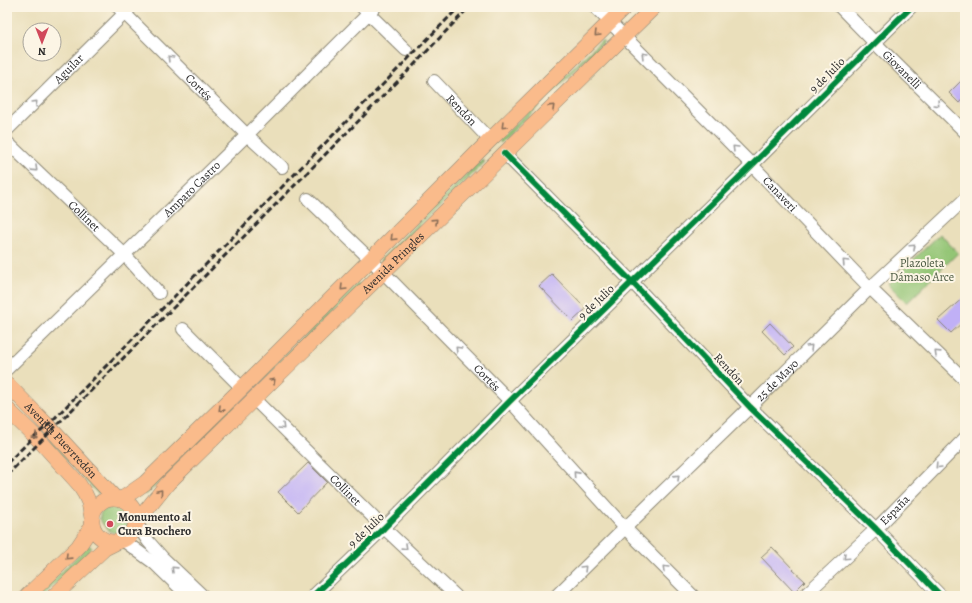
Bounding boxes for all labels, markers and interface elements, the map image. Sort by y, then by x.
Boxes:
north arrow [22,22,62,62]
one-way arrow [594,29,602,37]
text: N [38,44,46,59]
street label: Giovanelli [879,47,925,92]
street label: Aguilar [50,50,87,88]
one-way arrow [641,52,648,60]
street label: 9 de Julio [806,54,848,96]
one-way arrow [167,55,175,63]
street label: Cortés [182,70,216,104]
street label: Rendón [443,91,481,130]
one-way arrow [932,99,940,107]
one-way arrow [30,100,38,108]
one-way arrow [547,104,555,111]
one-way arrow [501,121,509,129]
one-way arrow [732,145,740,153]
street label: Amparo Castro [159,157,224,221]
one-way arrow [30,164,38,171]
street label: Canaveri [759,173,801,215]
street label: Collinet [65,197,104,235]
one-way arrow [430,218,438,226]
street label: Avenida Pringles [357,228,428,298]
one-way arrow [390,233,398,241]
one-way arrow [908,245,916,252]
park label: Plazoleta Dámaso Arce [890,255,954,285]
one-way arrow [842,259,849,266]
street label: 9 de Julio [574,281,618,323]
one-way arrow [340,283,348,291]
one-way arrow [805,345,813,352]
one-way arrow [455,346,463,354]
street label: Rendón [710,350,748,389]
one-way arrow [934,350,942,358]
street label: 25 de Mayo [752,355,802,405]
street label: Cortés [470,361,504,395]
one-way arrow [268,378,276,386]
street label: Avenida Pueyrredón [20,398,101,482]
one-way arrow [218,404,226,412]
one-way arrow [277,422,285,430]
one-way arrow [30,431,38,439]
one-way arrow [935,461,943,469]
street label: Collinet [326,471,365,509]
one-way arrow [573,471,581,479]
one-way arrow [672,474,680,482]
one-way arrow [156,490,163,497]
street label: España [876,491,913,528]
place label: Monumento al Cura Brochero [118,509,192,539]
street label: 9 de Julio [344,509,388,551]
marker: Monumento al Cura Brochero [105,519,115,529]
one-way arrow [400,542,408,550]
one-way arrow [65,552,73,559]
one-way arrow [843,553,851,560]
one-way arrow [579,565,587,573]
one-way arrow [663,565,670,573]
one-way arrow [171,566,179,574]

